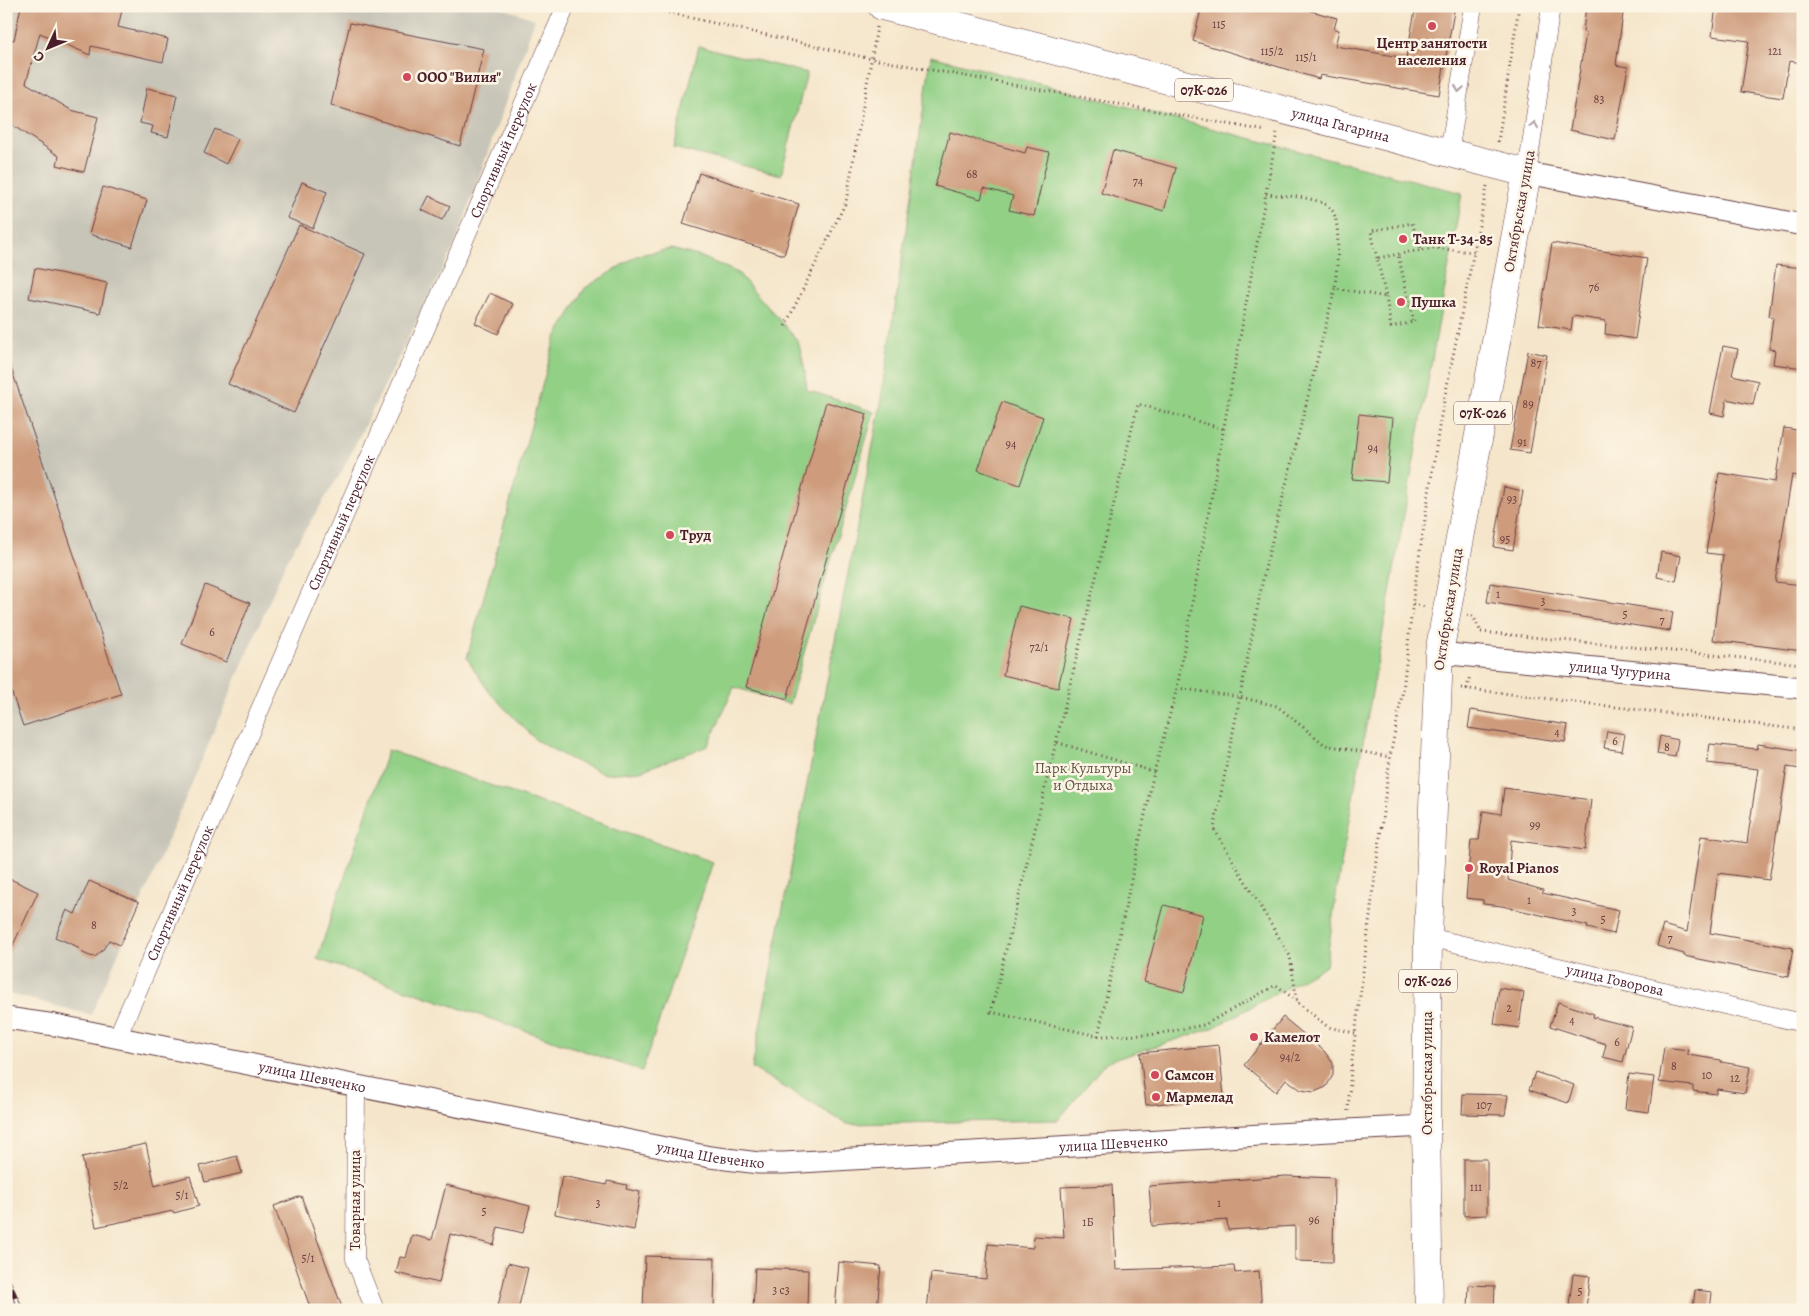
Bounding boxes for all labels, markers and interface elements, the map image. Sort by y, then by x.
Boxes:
house number: 115 [1212,16,1226,32]
marker: Центр занятости населения [1426,20,1438,32]
north arrow [22,22,72,72]
place label: Центр занятости населения [1377,33,1488,70]
house number: 115/2 [1260,43,1284,59]
house number: 121 [1768,43,1782,59]
text: С [29,47,49,66]
house number: 115/1 [1295,49,1317,65]
place label: ООО "Вилия" [417,67,501,87]
marker: ООО "Вилия" [401,71,413,83]
road number: 07К-026 [1175,78,1233,102]
street label: Спортивный переулок [465,79,542,221]
one-way arrow [1455,85,1465,93]
house number: 83 [1594,91,1604,107]
street label: улица Гагарина [1289,102,1392,147]
one-way arrow [1528,120,1538,129]
street label: Октябрьская улица [1498,148,1540,274]
house number: 68 [966,166,978,182]
house number: 74 [1133,173,1144,189]
place label: Танк Т-34-85 [1413,229,1493,249]
marker: Танк Т-34-85 [1397,233,1409,245]
house number: 76 [1589,279,1600,295]
place label: Пушка [1411,292,1457,312]
marker: Пушка [1395,296,1407,308]
house number: 87 [1531,355,1542,371]
house number: 89 [1522,396,1534,412]
road number: 07К-026 [1454,402,1512,424]
house number: 91 [1517,434,1527,450]
house number: 94 [1006,436,1017,452]
house number: 94 [1368,440,1379,456]
street label: Спортивный переулок [303,452,380,594]
house number: 93 [1507,491,1517,507]
place label: Труд [680,525,711,545]
marker: Труд [664,529,676,541]
house number: 95 [1500,531,1510,547]
street label: Октябрьская улица [1428,546,1468,672]
house number: 1 [1496,586,1500,602]
house number: 3 [1541,593,1546,609]
house number: 5 [1622,606,1628,622]
house number: 7 [1659,612,1665,628]
house number: 6 [209,624,215,640]
house number: 72/1 [1030,639,1048,655]
street label: улица Чугурина [1567,655,1672,685]
house number: 4 [1554,724,1560,740]
house number: 6 [1612,733,1618,749]
house number: 8 [1664,739,1670,755]
park label: Парк Культуры и Отдыха [1034,758,1132,795]
house number: 99 [1530,817,1540,833]
street label: Спортивный переулок [142,822,218,964]
place label: Royal Pianos [1479,858,1559,878]
marker: Royal Pianos [1463,862,1475,874]
house number: 1 [1527,892,1531,908]
house number: 3 [1572,903,1577,919]
house number: 5 [1600,911,1606,927]
house number: 8 [91,917,97,933]
house number: 7 [1667,930,1673,946]
street label: улица Говорова [1563,959,1666,1001]
road number: 07К-026 [1399,969,1457,992]
house number: 2 [1506,1000,1512,1016]
street label: Октябрьская улица [1417,1011,1437,1135]
house number: 4 [1569,1012,1575,1028]
place label: Камелот [1264,1027,1320,1047]
marker: Камелот [1248,1031,1260,1043]
house number: 6 [1614,1034,1620,1050]
house number: 94/2 [1280,1049,1301,1065]
street label: улица Шевченко [256,1056,368,1097]
house number: 8 [1671,1058,1677,1074]
place label: Самсон [1165,1065,1214,1085]
house number: 10 [1702,1067,1712,1083]
marker: Самсон [1149,1069,1161,1081]
house number: 12 [1730,1070,1740,1086]
place label: Мармелад [1166,1087,1233,1107]
marker: Мармелад [1150,1091,1162,1103]
house number: 107 [1476,1097,1493,1113]
street label: улица Шевченко [1057,1131,1168,1157]
street label: улица Шевченко [654,1136,764,1173]
street label: Товарная улица [345,1149,365,1250]
house number: 5/2 [114,1177,129,1193]
house number: 111 [1470,1179,1482,1195]
house number: 5/1 [175,1187,189,1203]
house number: 3 [596,1195,601,1211]
house number: 1 [1217,1195,1221,1211]
house number: 5 [481,1203,487,1219]
house number: 96 [1308,1212,1320,1228]
house number: 1Б [1082,1214,1094,1230]
house number: 5/1 [301,1250,315,1266]
house number: 3 с3 [772,1282,790,1298]
house number: 5 [1577,1283,1583,1299]

